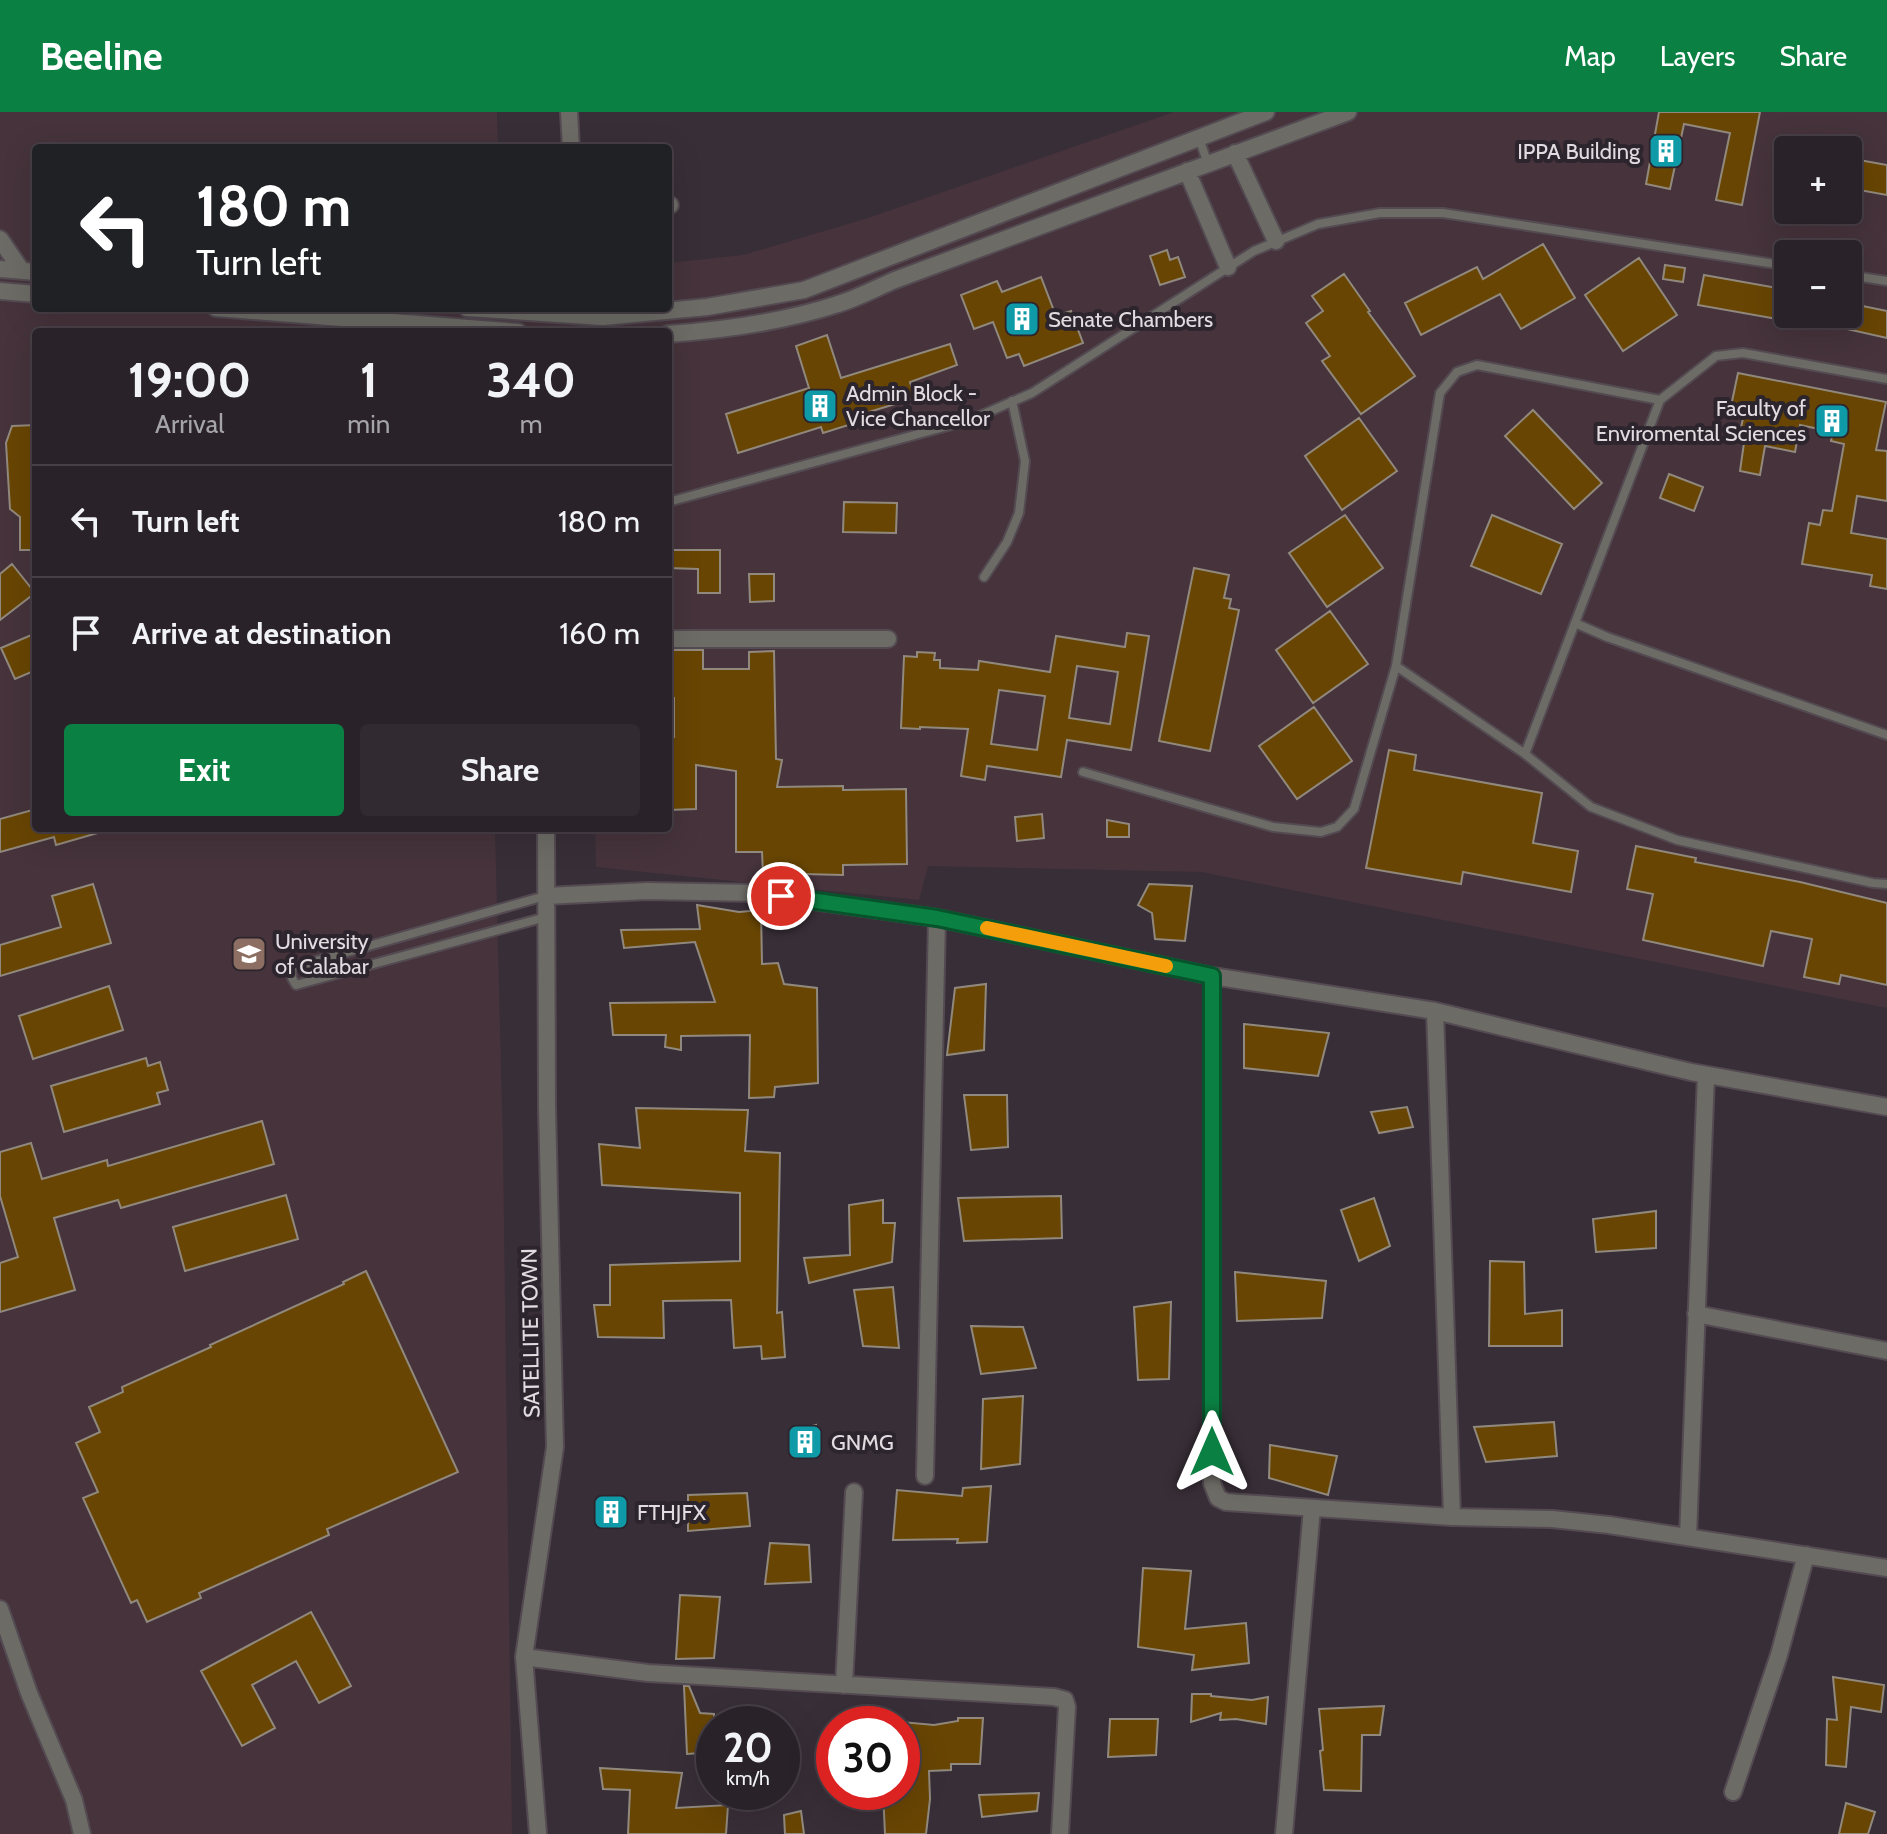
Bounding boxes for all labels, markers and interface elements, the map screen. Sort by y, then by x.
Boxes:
text: Beeline [40,33,163,80]
text: Map [1564,39,1616,73]
text: Layers [1660,39,1735,73]
text: Share [1779,39,1847,73]
building icon: IPPA Building [1647,132,1685,170]
map controls [1774,136,1862,328]
button: + [1774,136,1862,224]
place label: IPPA Building [1517,138,1641,165]
text: 180 m [196,172,351,240]
icon: left [64,176,168,280]
text: Turn left [196,240,321,284]
button: − [1774,240,1862,328]
building icon: Senate Chambers [1003,300,1041,338]
place label: Senate Chambers [1048,306,1213,333]
text: 19:00 [128,351,251,409]
text: 1 [360,351,378,409]
text: 340 [486,351,576,409]
place label: Admin Block - Vice Chancellor [846,380,990,432]
building icon: Admin Block - Vice Chancellor [801,387,839,425]
place label: Faculty of Enviromental Sciences [1596,395,1806,447]
building icon: Faculty of Enviromental Sciences [1813,402,1851,440]
text: Arrival [155,408,224,440]
text: min [347,408,390,440]
text: m [520,408,543,440]
icon: left [64,499,108,543]
text: Turn left [132,503,240,540]
text: 180 m [558,503,640,540]
icon: arrive [64,611,108,655]
text: Arrive at destination [132,615,392,652]
text: 160 m [559,615,640,652]
button: Exit [64,724,344,816]
button: Share [360,724,640,816]
pin [747,862,815,930]
icon: arrive [759,874,803,918]
place label: University of Calabar [275,928,369,980]
school or university icon: University of Calabar [230,935,268,973]
street label: SATELLITE TOWN [516,1248,545,1418]
position arrow [1170,1410,1254,1494]
building icon: GNMG [786,1423,824,1461]
place label: GNMG [831,1429,894,1456]
building icon: FTHJFX [592,1493,630,1531]
place label: FTHJFX [637,1499,706,1526]
speed limit sign: 30 [816,1706,920,1810]
text: 20 [723,1723,773,1772]
text: km/h [726,1766,770,1790]

